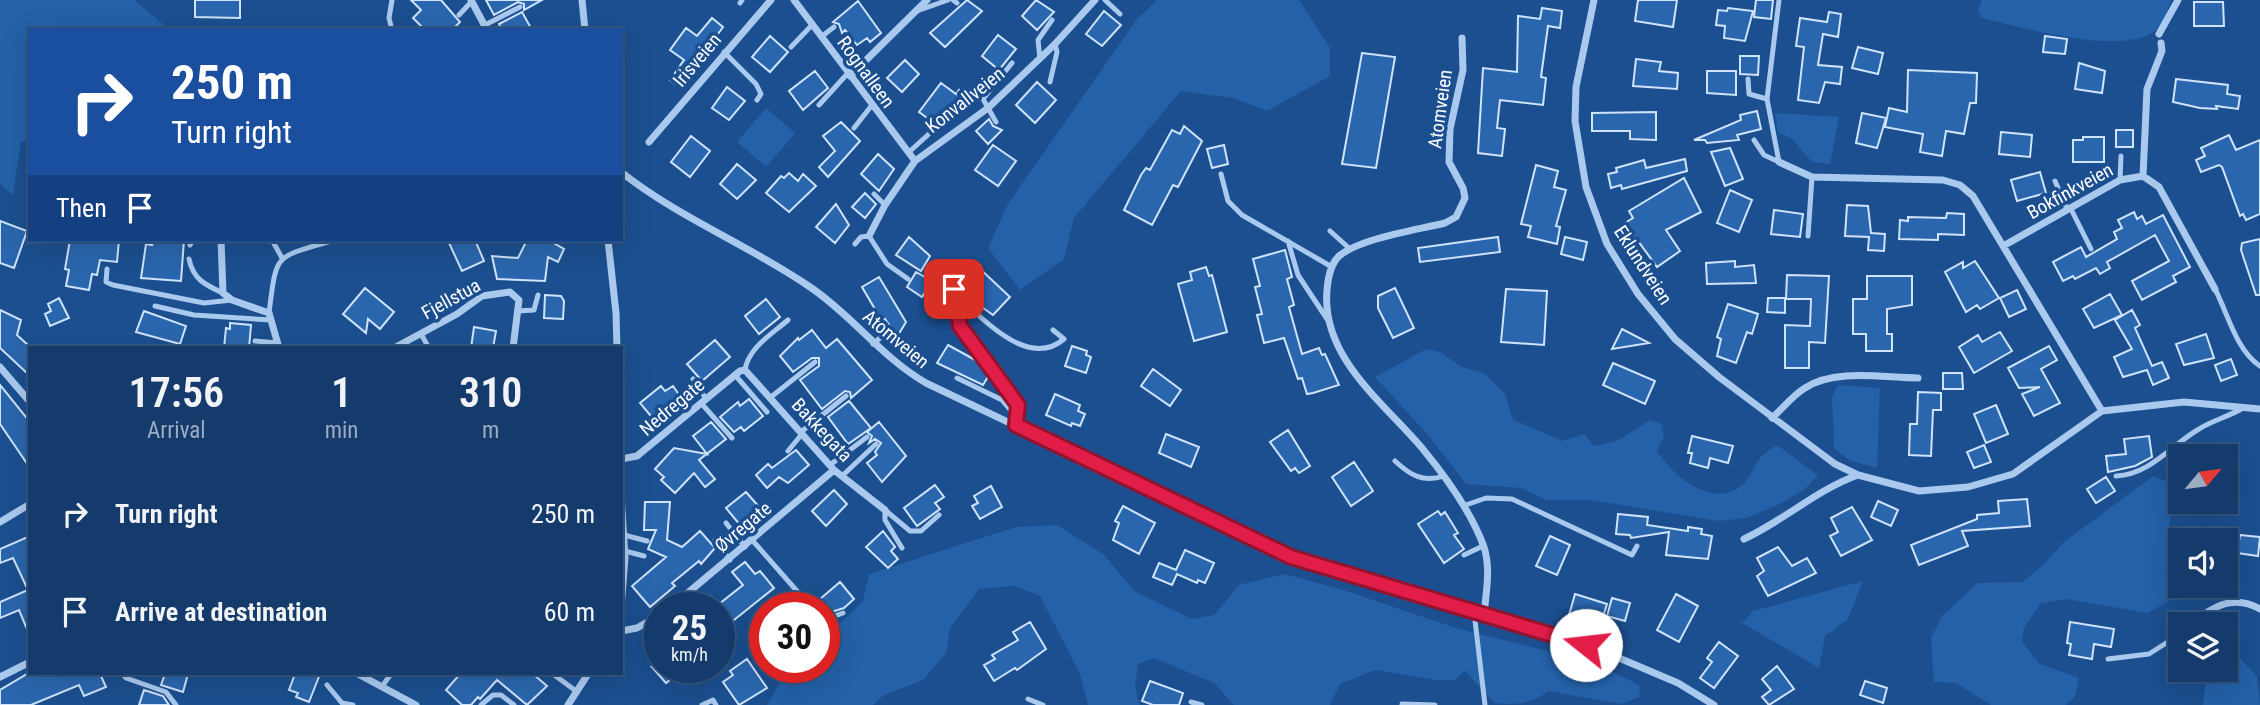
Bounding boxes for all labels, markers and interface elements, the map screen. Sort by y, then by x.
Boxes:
street label: Irisveien [668,28,726,92]
street label: Rognalleen [832,32,900,112]
text: 250 m [171,54,293,111]
icon: right [56,56,147,147]
street label: Konvallveien [921,62,1009,138]
street label: Atomveien [1423,68,1457,150]
text: Turn right [171,113,292,151]
street label: Bokfinkveien [2023,158,2117,224]
icon: arrive [121,189,159,227]
text: Then [56,193,107,223]
street label: Eklundveien [1609,221,1677,309]
pin [924,259,984,319]
icon: arrive [935,270,973,308]
street label: Fjellstua [418,274,484,324]
street label: Atomveien [858,305,934,373]
text: 17:56 [129,368,224,417]
text: 1 [331,368,352,417]
text: 310 [459,368,522,417]
street label: Nedregate [635,373,709,441]
street label: Bakkegata [787,393,857,467]
text: Arrival [147,417,206,444]
text: min [325,417,358,444]
text: m [482,417,499,444]
north arrow [2168,444,2238,514]
map controls [2168,444,2238,682]
icon: right [56,495,94,533]
street label: Øvregate [710,497,776,557]
text: Turn right [115,499,217,529]
text: 250 m [531,499,595,529]
button: sound [2168,528,2238,598]
speed limit sign: 30 [749,592,840,683]
icon: arrive [56,593,94,631]
text: Arrive at destination [115,597,327,627]
text: 60 m [544,597,595,627]
text: 25 [672,608,707,649]
position arrow [1549,608,1623,682]
button: layers [2168,612,2238,682]
text: km/h [671,644,708,665]

